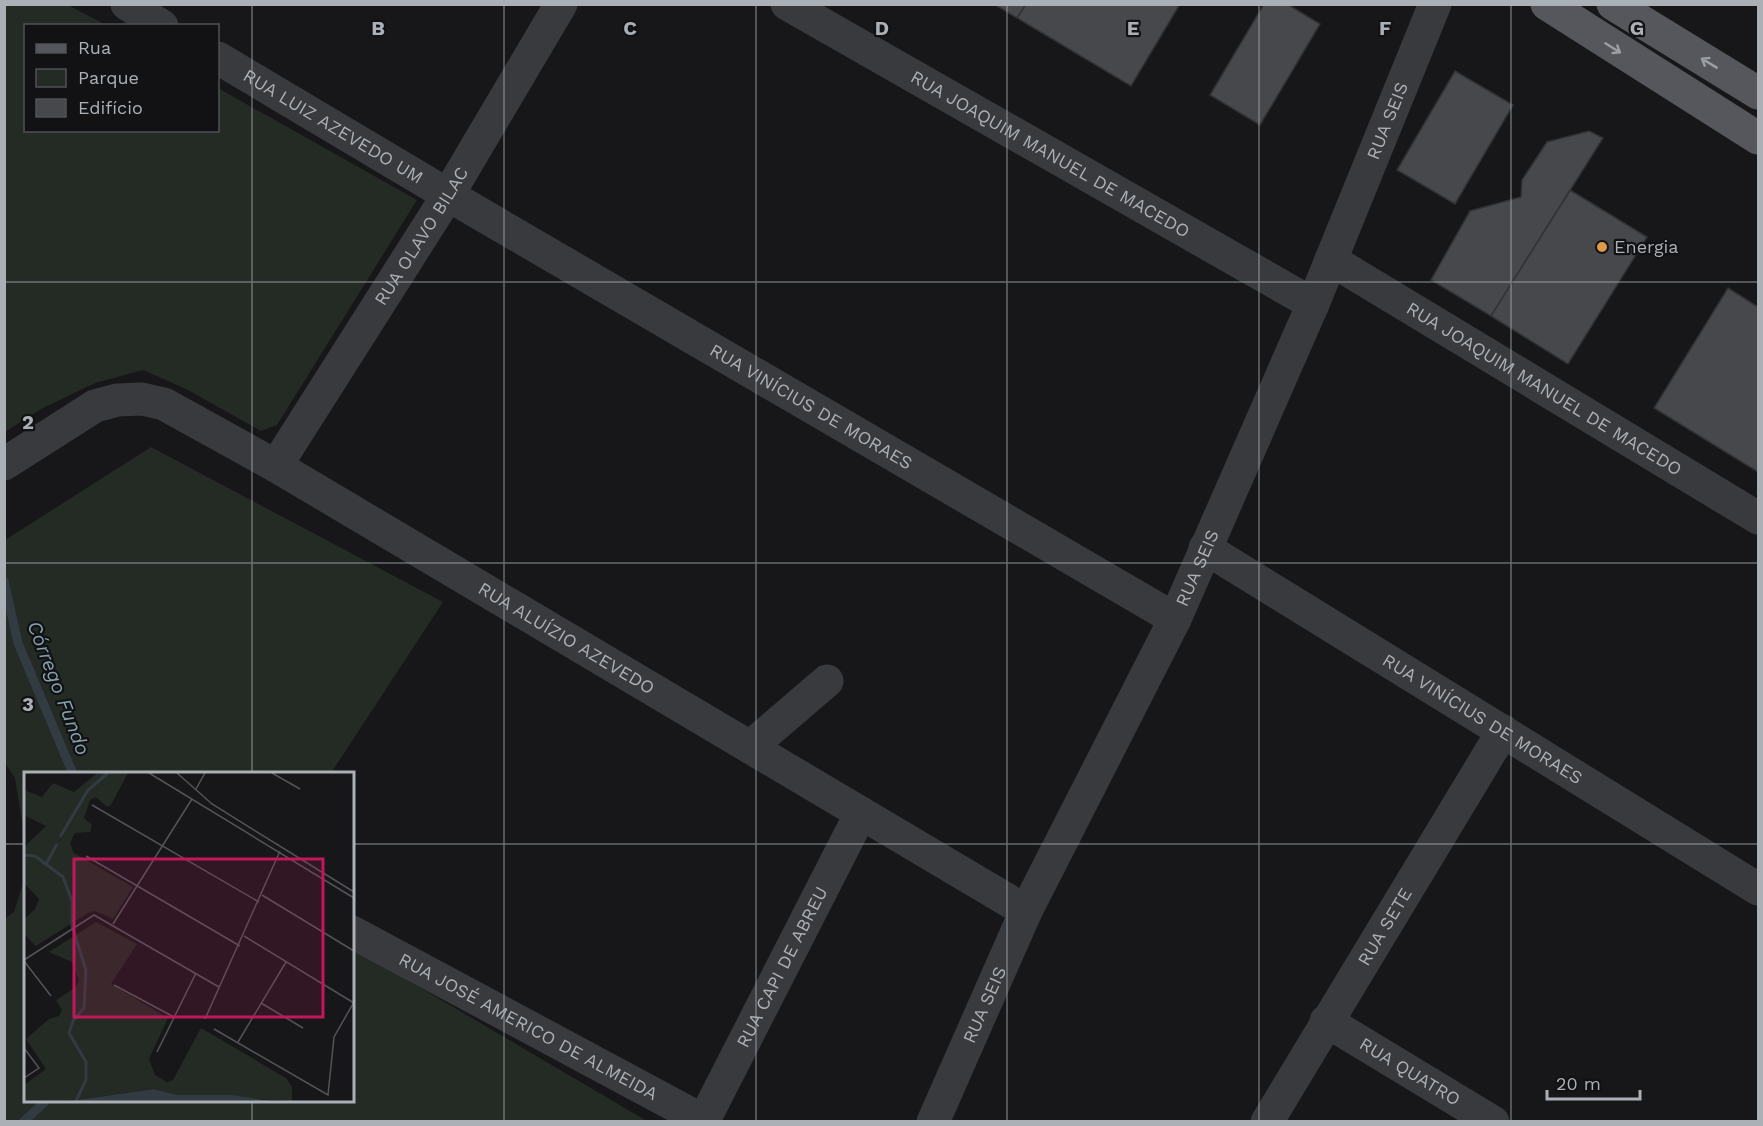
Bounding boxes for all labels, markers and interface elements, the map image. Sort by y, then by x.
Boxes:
text: B [371,16,385,40]
text: C [623,16,637,40]
text: D [875,16,889,40]
text: E [1127,16,1139,40]
text: F [1379,16,1391,40]
text: G [1630,16,1644,40]
legend [24,24,219,132]
text: Rua [78,37,111,58]
one-way arrow [1604,42,1621,54]
one-way arrow [1701,56,1718,68]
street label: RUA LUIZ AZEVEDO UM [240,65,427,188]
street label: RUA JOAQUIM MANUEL DE MACEDO [907,66,1194,242]
text: Parque [78,67,139,88]
street label: RUA SEIS [1362,79,1412,162]
text: Edifício [78,97,143,118]
street label: RUA OLAVO BILAC [370,163,472,309]
place label: Energia [1614,236,1678,257]
marker: Energia [1595,240,1609,254]
street label: RUA JOAQUIM MANUEL DE MACEDO [1403,297,1686,480]
street label: RUA VINÍCIUS DE MORAES [706,339,916,474]
text: 2 [22,410,34,434]
street label: RUA SEIS [1171,526,1223,609]
street label: RUA ALUÍZIO AZEVEDO [475,578,659,698]
water label: Córrego Fundo [22,618,96,758]
street label: RUA VINÍCIUS DE MORAES [1379,649,1587,788]
text: 3 [22,692,34,716]
inset map [24,772,354,1102]
street label: RUA CAPI DE ABREU [732,883,832,1051]
street label: RUA SETE [1353,884,1416,969]
street label: RUA JOSÉ AMERICO DE ALMEIDA [395,948,662,1104]
street label: RUA SEIS [958,963,1010,1046]
street label: RUA QUATRO [1356,1033,1464,1110]
scale bar [1547,1063,1640,1101]
text: 20 m [1556,1073,1601,1094]

